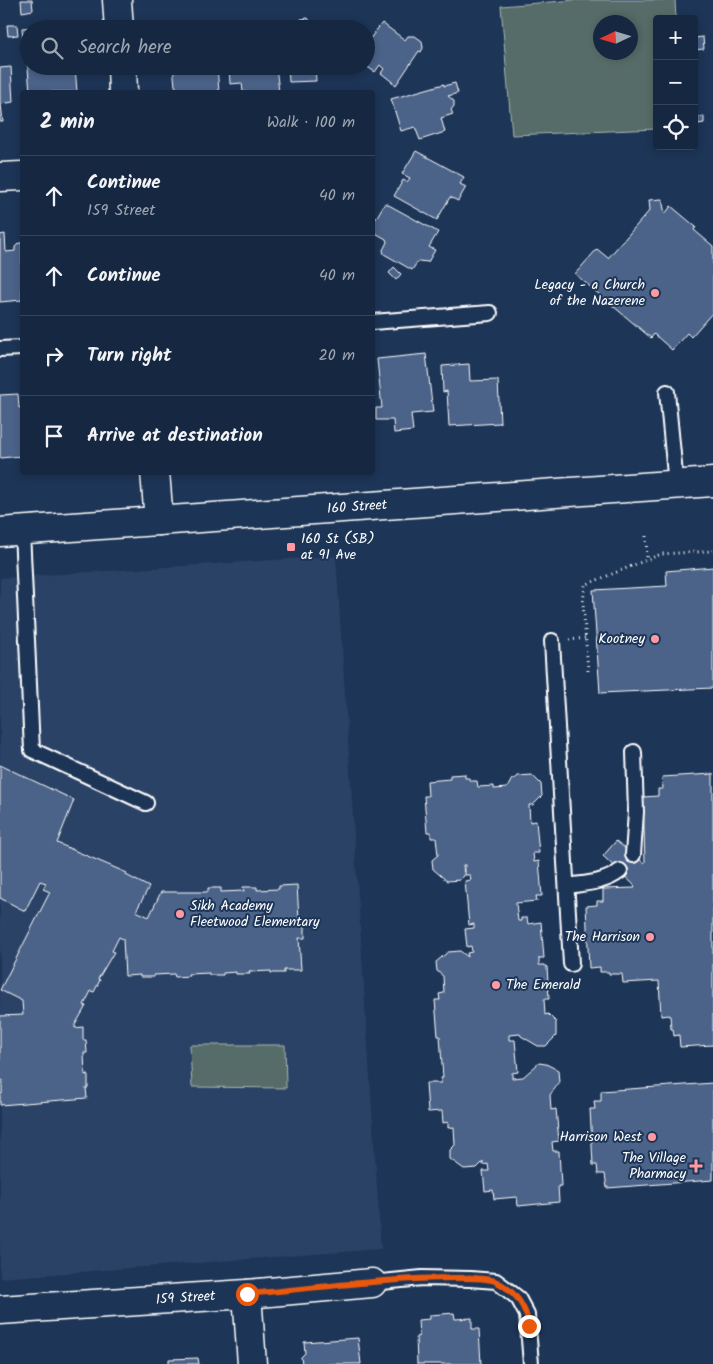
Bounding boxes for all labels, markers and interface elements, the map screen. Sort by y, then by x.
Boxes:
north arrow [593,15,638,60]
map controls [653,15,698,150]
button: + [653,15,698,60]
search box [20,20,375,75]
text: Search here [78,33,172,63]
icon: search [38,34,66,62]
button: − [653,60,698,105]
button: locate [653,105,698,150]
text: 2 min [40,106,95,139]
text: Walk · 100 m [267,110,355,135]
text: Continue [87,168,160,198]
icon: ahead [40,182,68,210]
text: 40 m [319,183,355,208]
text: 159 Street [87,198,155,223]
text: Continue [87,261,160,291]
icon: ahead [40,262,68,290]
text: 40 m [319,263,355,288]
place label: Legacy - a Church of the Nazerene [534,274,646,312]
marker: Legacy - a Church of the Nazerene [649,287,661,299]
text: Turn right [87,341,172,371]
icon: right [40,342,68,370]
text: 20 m [319,343,355,368]
text: Arrive at destination [87,421,263,451]
icon: arrive [40,422,68,450]
street label: 160 Street [326,494,389,520]
place label: 160 St (SB) at 91 Ave [301,528,374,566]
marker: 160 St (SB) at 91 Ave [285,541,297,553]
place label: Kootney [598,628,645,650]
marker: Kootney [649,633,661,645]
place label: Sikh Academy Fleetwood Elementary [190,895,320,933]
marker: Sikh Academy Fleetwood Elementary [174,908,186,920]
place label: The Harrison [565,926,640,948]
marker: The Harrison [644,931,656,943]
place label: The Emerald [506,974,581,996]
marker: The Emerald [490,979,502,991]
place label: Harrison West [559,1126,643,1148]
marker: Harrison West [646,1131,658,1143]
place label: The Village Pharmacy [622,1147,687,1185]
marker: The Village Pharmacy [690,1160,702,1172]
route start [236,1283,259,1306]
street label: 159 Street [155,1285,217,1311]
route end [518,1315,541,1338]

